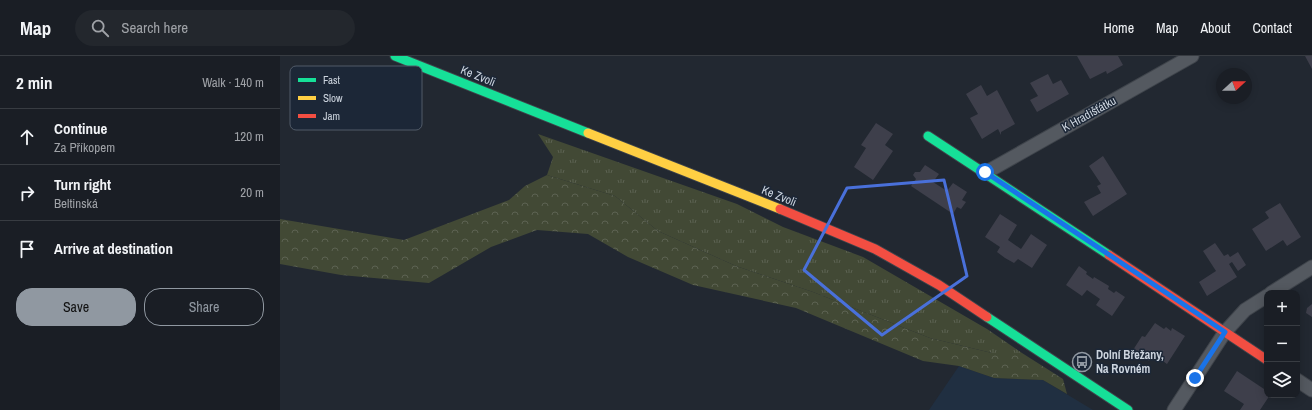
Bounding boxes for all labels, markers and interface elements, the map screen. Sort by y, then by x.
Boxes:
search box [75,10,355,46]
text: Map [20,15,51,41]
icon: search [89,17,111,39]
text: Search here [121,17,188,38]
text: Home [1103,19,1134,37]
text: Map [1156,19,1178,37]
text: About [1200,19,1230,37]
text: Contact [1252,19,1292,37]
street label: Ke Zvoli [458,62,498,90]
legend [290,66,422,130]
north arrow [1216,68,1252,104]
text: 2 min [16,71,52,94]
text: Fast [323,73,341,87]
text: Walk · 140 m [202,74,264,91]
text: Slow [323,91,343,105]
street label: K Hradišťátku [1059,93,1119,135]
text: Jam [323,109,340,123]
text: Continue [54,118,107,139]
icon: ahead [16,126,38,148]
text: 120 m [234,128,264,145]
text: Za Příkopem [54,139,115,156]
route start [976,163,994,181]
text: Turn right [54,174,111,195]
icon: right [16,182,38,204]
street label: Ke Zvoli [759,182,799,210]
text: 20 m [240,184,264,201]
text: Beltinská [54,195,98,212]
icon: arrive [16,238,38,260]
text: Arrive at destination [54,238,173,259]
button: Save [16,288,136,326]
button: Share [144,288,264,326]
map controls [1264,290,1300,398]
button: + [1264,290,1300,326]
button: − [1264,326,1300,362]
place label: Dolní Břežany, Na Rovném [1096,347,1164,377]
bus stop icon: Dolní Břežany, Na Rovném [1071,351,1093,373]
button: layers [1264,362,1300,398]
route end [1186,369,1204,387]

